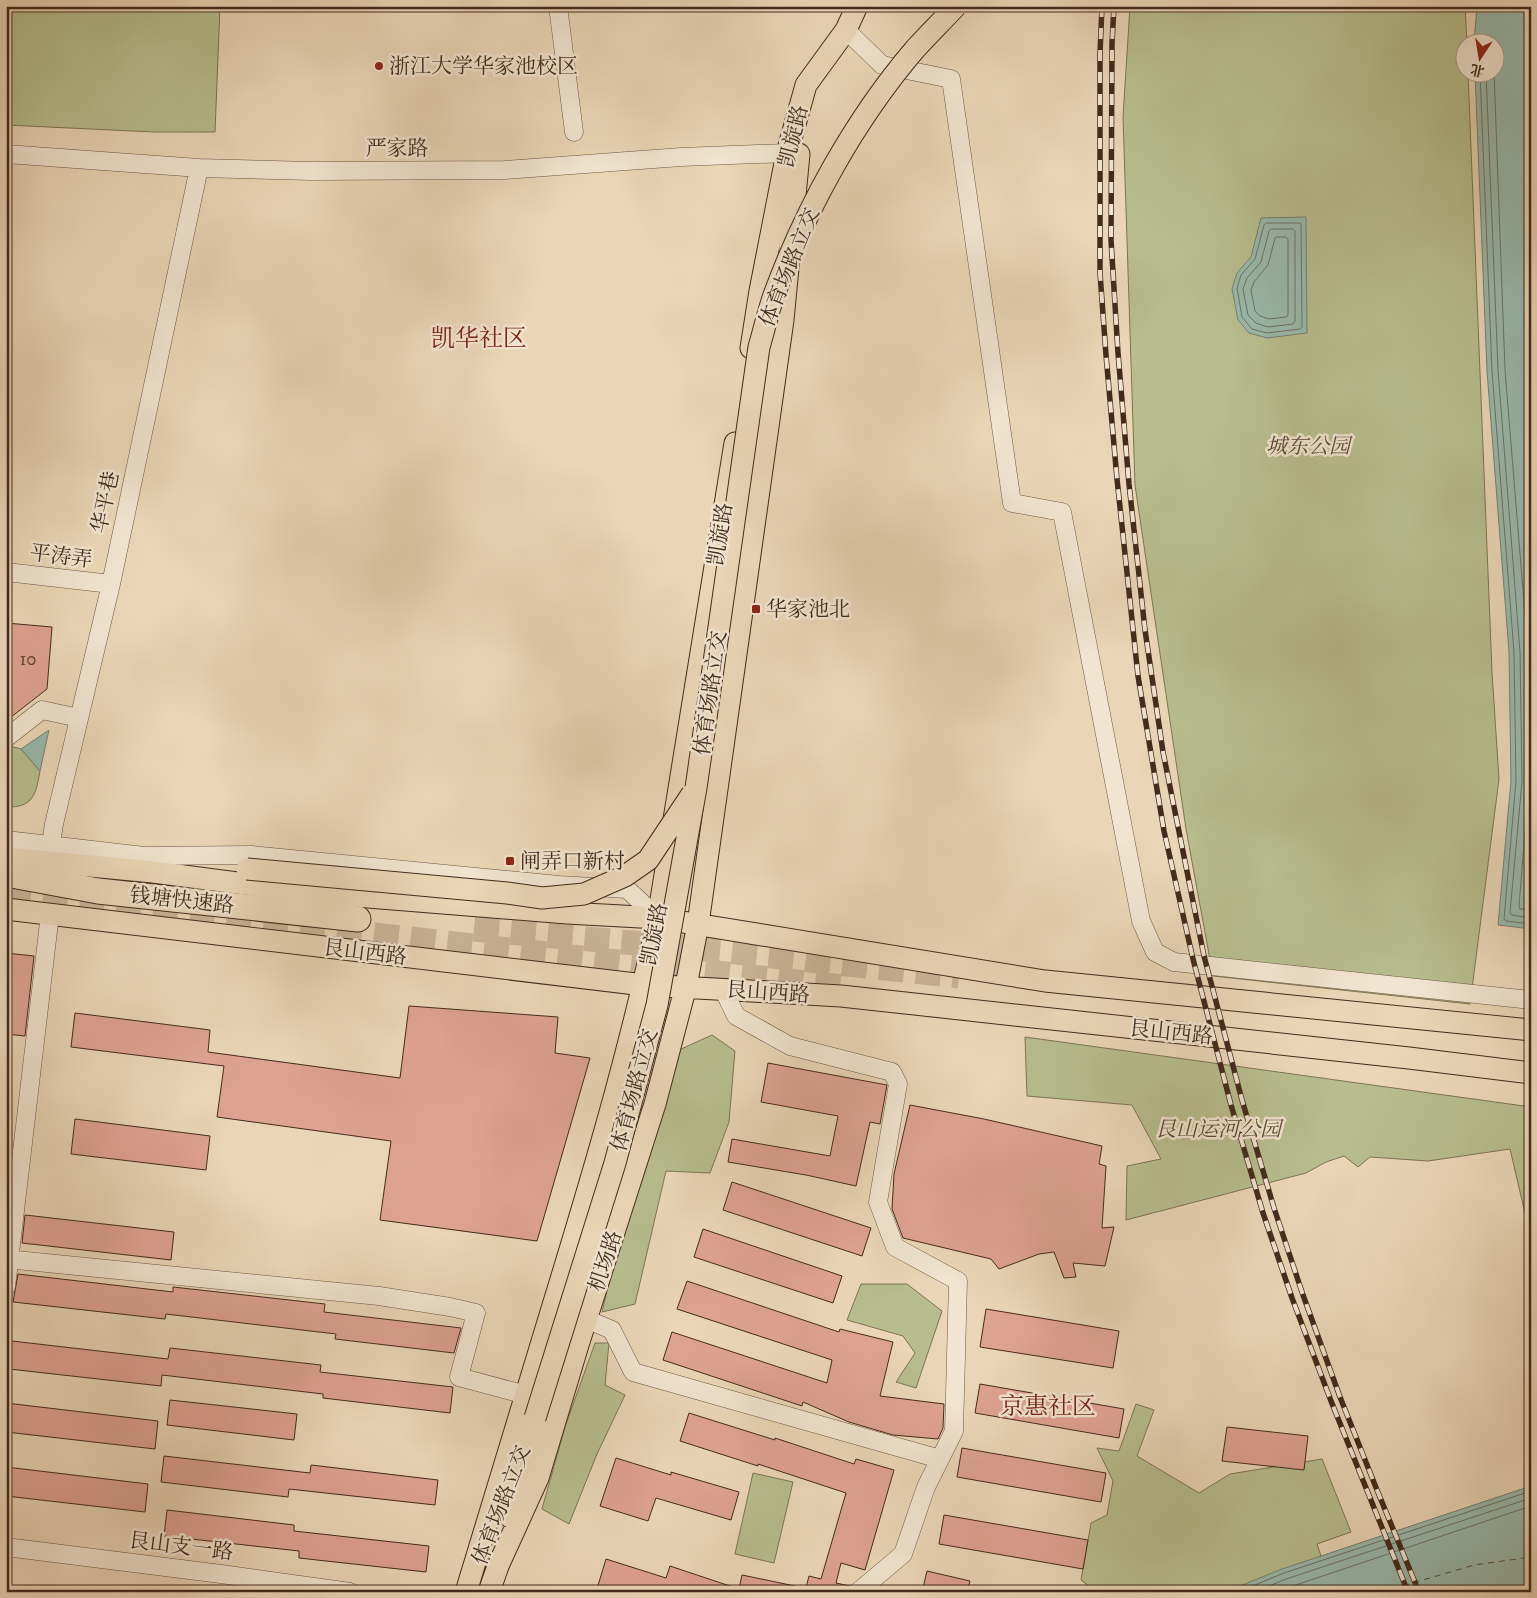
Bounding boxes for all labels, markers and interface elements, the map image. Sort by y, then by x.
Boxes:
north arrow [1454,32,1504,82]
place label: 浙江大学华家池校区 [389,54,578,80]
text: 北 [1469,59,1486,80]
marker: 浙江大学华家池校区 [373,60,385,72]
street label: 凯旋路 [774,103,814,170]
street label: 严家路 [366,136,429,162]
street label: 体育场路立交 [754,204,826,331]
district label: 凯华社区 [431,324,527,354]
park label: 城东公园 [1266,434,1353,460]
street label: 华平巷 [87,469,125,536]
street label: 凯旋路 [703,501,739,567]
street label: 平涛弄 [28,540,94,574]
place label: 华家池北 [766,597,850,623]
marker: 华家池北 [750,603,762,615]
street label: 体育场路立交 [689,629,733,757]
house number: 10 [19,648,37,671]
place label: 闸弄口新村 [520,849,625,875]
marker: 闸弄口新村 [504,855,516,867]
street label: 钱塘快速路 [128,883,235,919]
street label: 凯旋路 [636,901,674,968]
street label: 艮山西路 [322,935,408,971]
street label: 艮山西路 [725,977,811,1009]
street label: 艮山西路 [1128,1016,1214,1050]
street label: 体育场路立交 [606,1026,664,1154]
park label: 艮山运河公园 [1155,1117,1284,1143]
street label: 机场路 [584,1227,628,1295]
district label: 京惠社区 [1000,1392,1096,1422]
street label: 体育场路立交 [467,1442,537,1569]
street label: 艮山支一路 [127,1528,235,1566]

